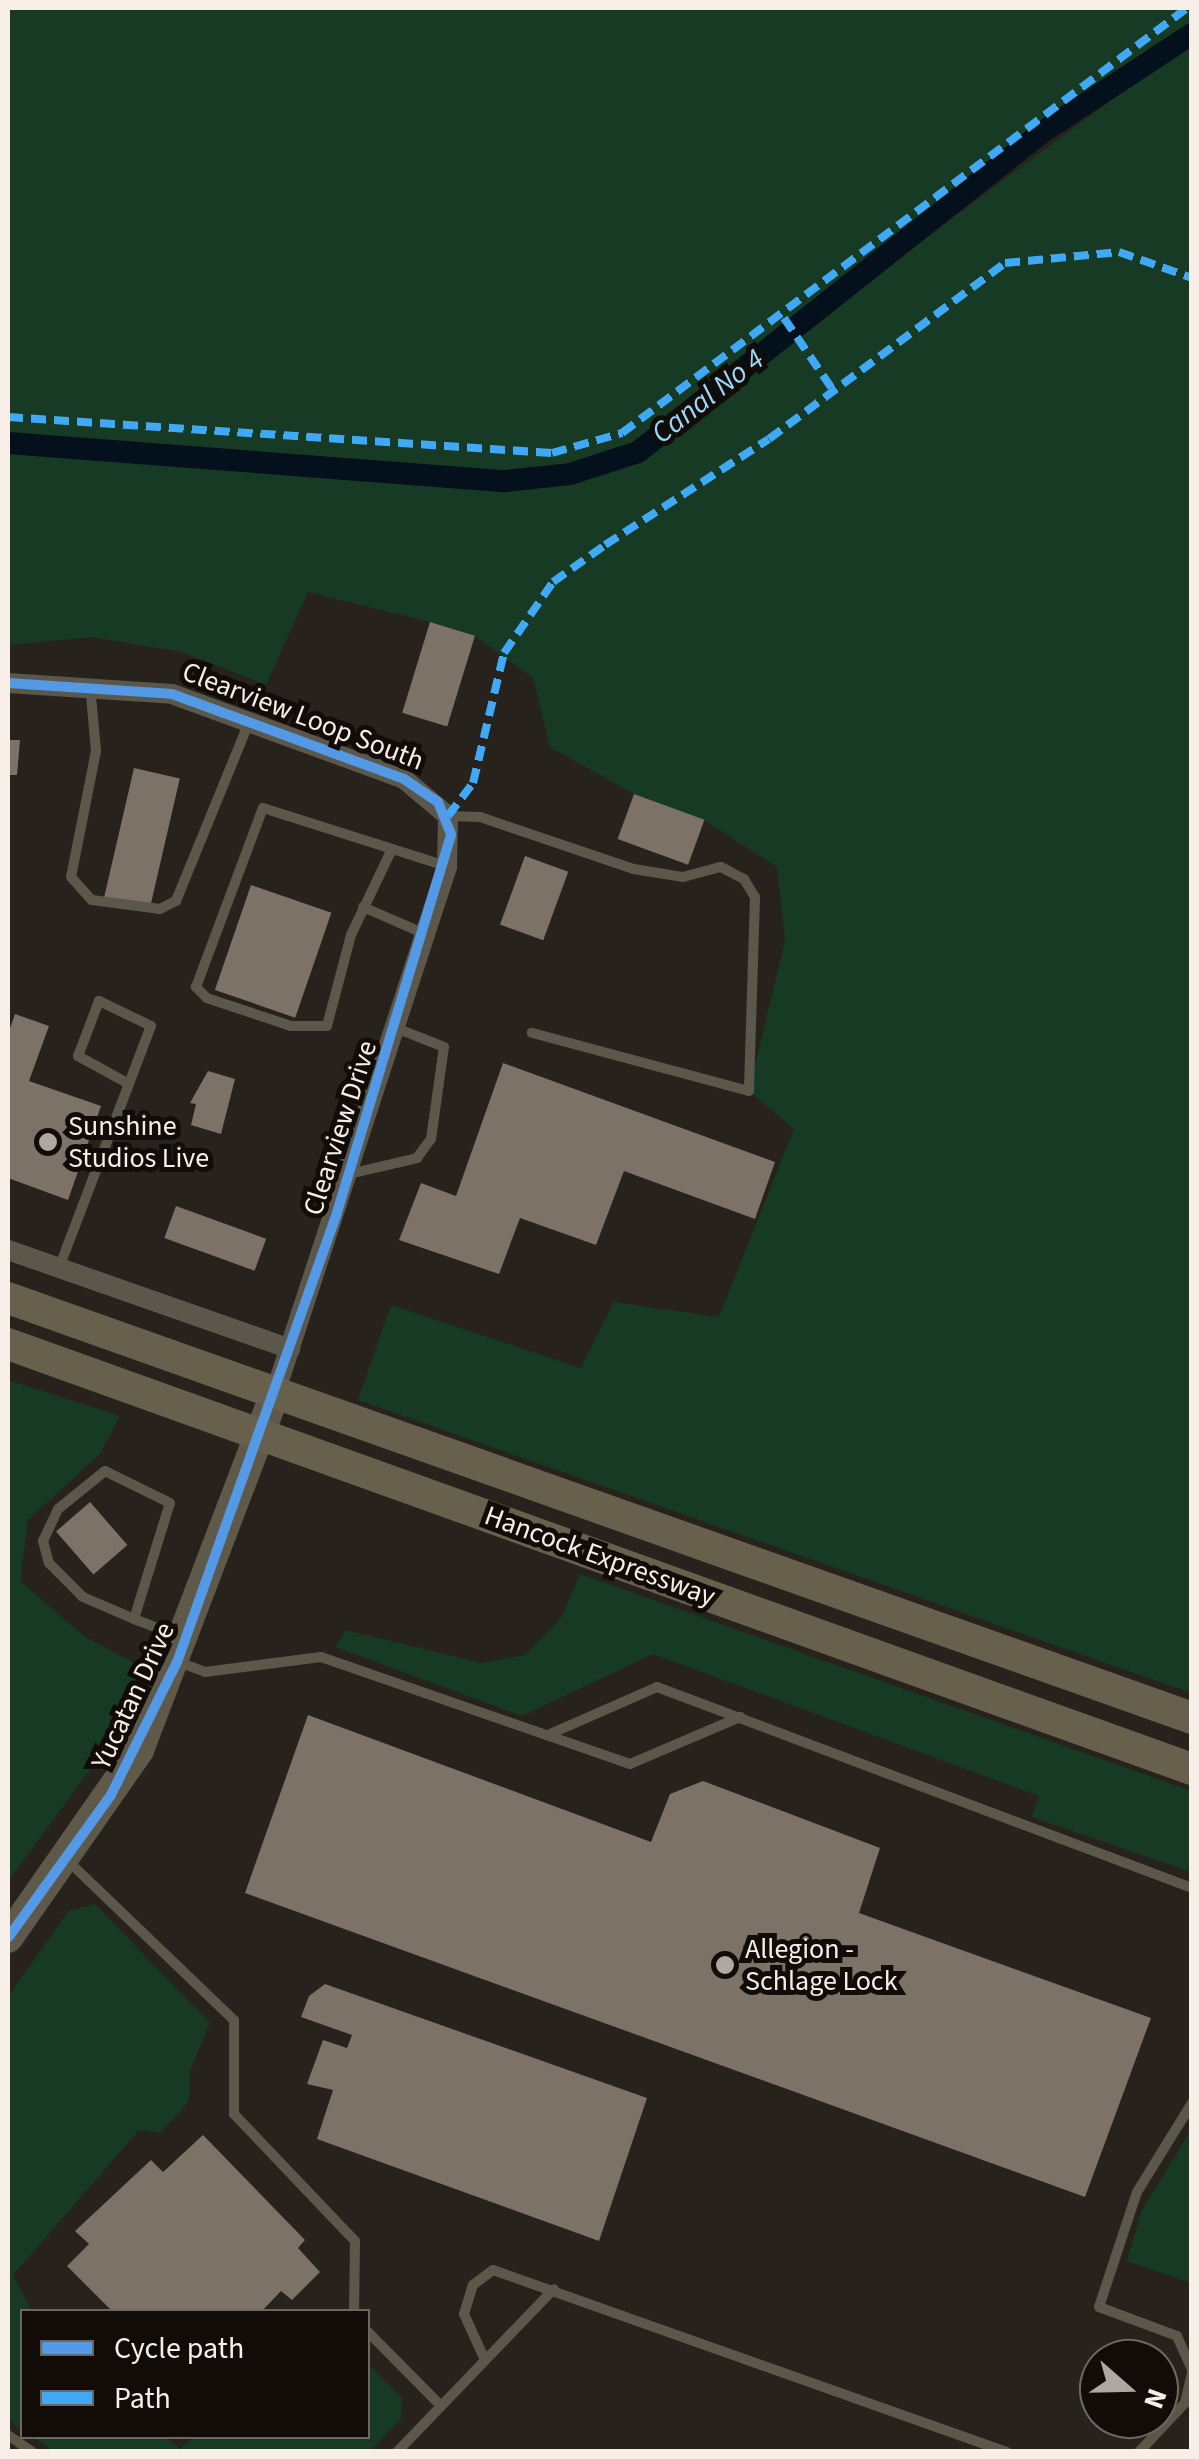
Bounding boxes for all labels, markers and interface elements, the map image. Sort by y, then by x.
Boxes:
water label: Canal No 4 [645,342,771,452]
street label: Clearview Loop South [178,654,428,778]
street label: Clearview Drive [296,1036,384,1220]
place label: Sunshine Studios Live [68,1109,209,1175]
marker: Sunshine Studios Live [37,1131,59,1153]
street label: Hancock Expressway [480,1499,720,1613]
street label: Yucatan Drive [84,1617,182,1775]
place label: Allegion - Schlage Lock [745,1932,898,1998]
marker: Allegion - Schlage Lock [714,1954,736,1976]
legend [20,2309,370,2439]
text: Cycle path [114,2327,244,2370]
north arrow [1079,2339,1179,2439]
text: Path [114,2377,171,2420]
text: N [1133,2383,1177,2414]

